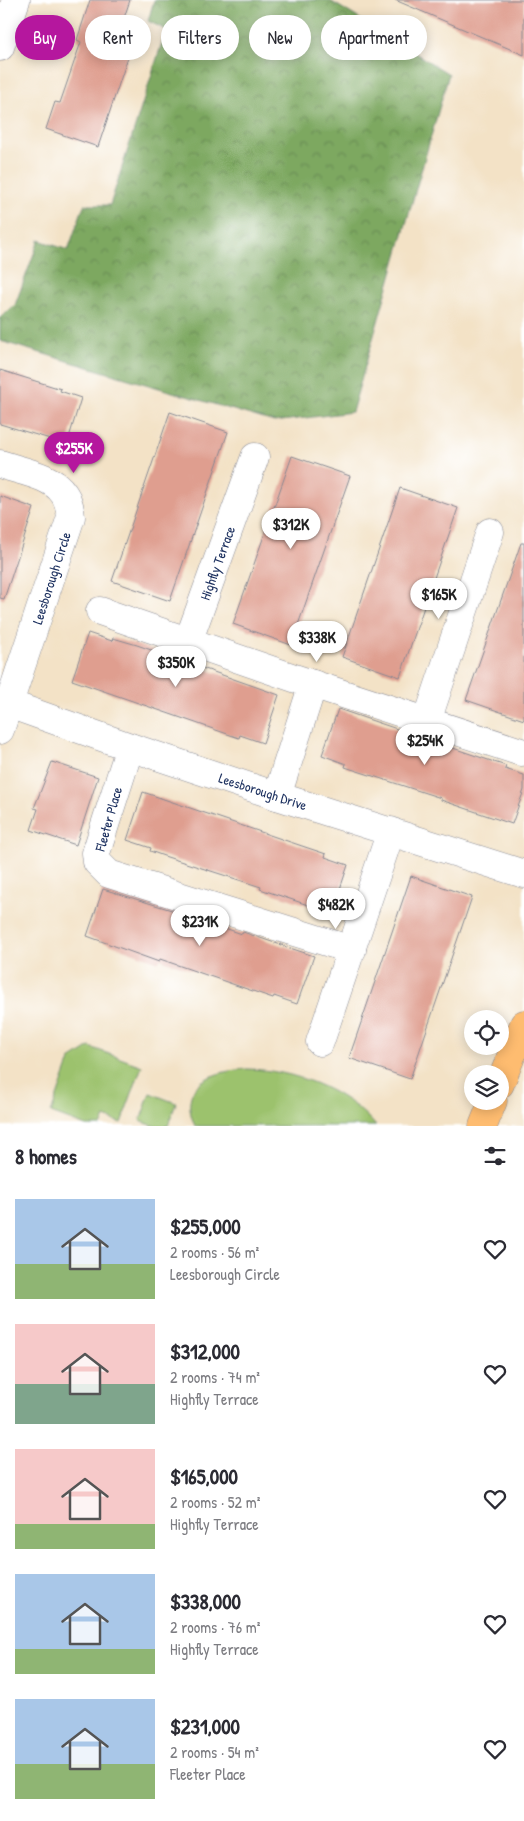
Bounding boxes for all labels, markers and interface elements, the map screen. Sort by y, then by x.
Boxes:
chip: Buy [15,15,75,60]
chip: Rent [85,15,151,60]
chip: Filters [161,15,239,60]
chip: New [249,15,311,60]
chip: Apartment [321,15,427,60]
pin: $255K [39,432,109,474]
text: $255K [55,437,93,459]
pin: $312K [256,508,326,550]
text: $312K [273,513,309,535]
street label: Highfly Terrace [195,523,240,603]
street label: Leesborough Circle [27,529,76,627]
pin: $165K [404,578,474,620]
text: $165K [421,583,457,605]
pin: $338K [282,620,352,663]
text: $338K [298,626,336,648]
pin: $350K [141,646,211,688]
text: $350K [157,651,195,673]
pin: $254K [390,724,460,766]
text: $254K [407,729,443,751]
street label: Leesborough Drive [216,768,310,815]
street label: Fleeter Place [89,784,126,854]
pin: $482K [301,888,371,930]
text: $482K [318,893,354,915]
pin: $231K [165,904,235,947]
text: $231K [182,910,218,932]
map controls [464,1010,509,1110]
button: locate [464,1010,509,1055]
button: layers [464,1065,509,1110]
text: 8 homes [15,1142,77,1171]
icon: filters [481,1142,509,1170]
text: $255,000 [170,1212,241,1241]
icon: home [55,1219,115,1279]
icon: heart [481,1235,509,1263]
text: 2 rooms · 56 m² [170,1241,259,1263]
text: Leesborough Circle [170,1263,280,1285]
text: $312,000 [170,1337,240,1366]
icon: home [55,1344,115,1404]
icon: heart [481,1360,509,1388]
text: 2 rooms · 74 m² [170,1366,260,1388]
text: Highfly Terrace [170,1388,259,1410]
text: $165,000 [170,1462,238,1491]
icon: home [55,1469,115,1529]
icon: heart [481,1485,509,1513]
text: 2 rooms · 52 m² [170,1491,260,1513]
text: Highfly Terrace [170,1513,259,1535]
text: $338,000 [170,1587,241,1616]
icon: home [55,1594,115,1654]
icon: heart [481,1610,509,1638]
text: 2 rooms · 76 m² [170,1616,260,1638]
text: Highfly Terrace [170,1638,259,1660]
text: $231,000 [170,1712,240,1741]
icon: home [55,1719,115,1779]
icon: heart [481,1735,509,1763]
text: 2 rooms · 54 m² [170,1741,259,1763]
text: Fleeter Place [170,1763,246,1785]

